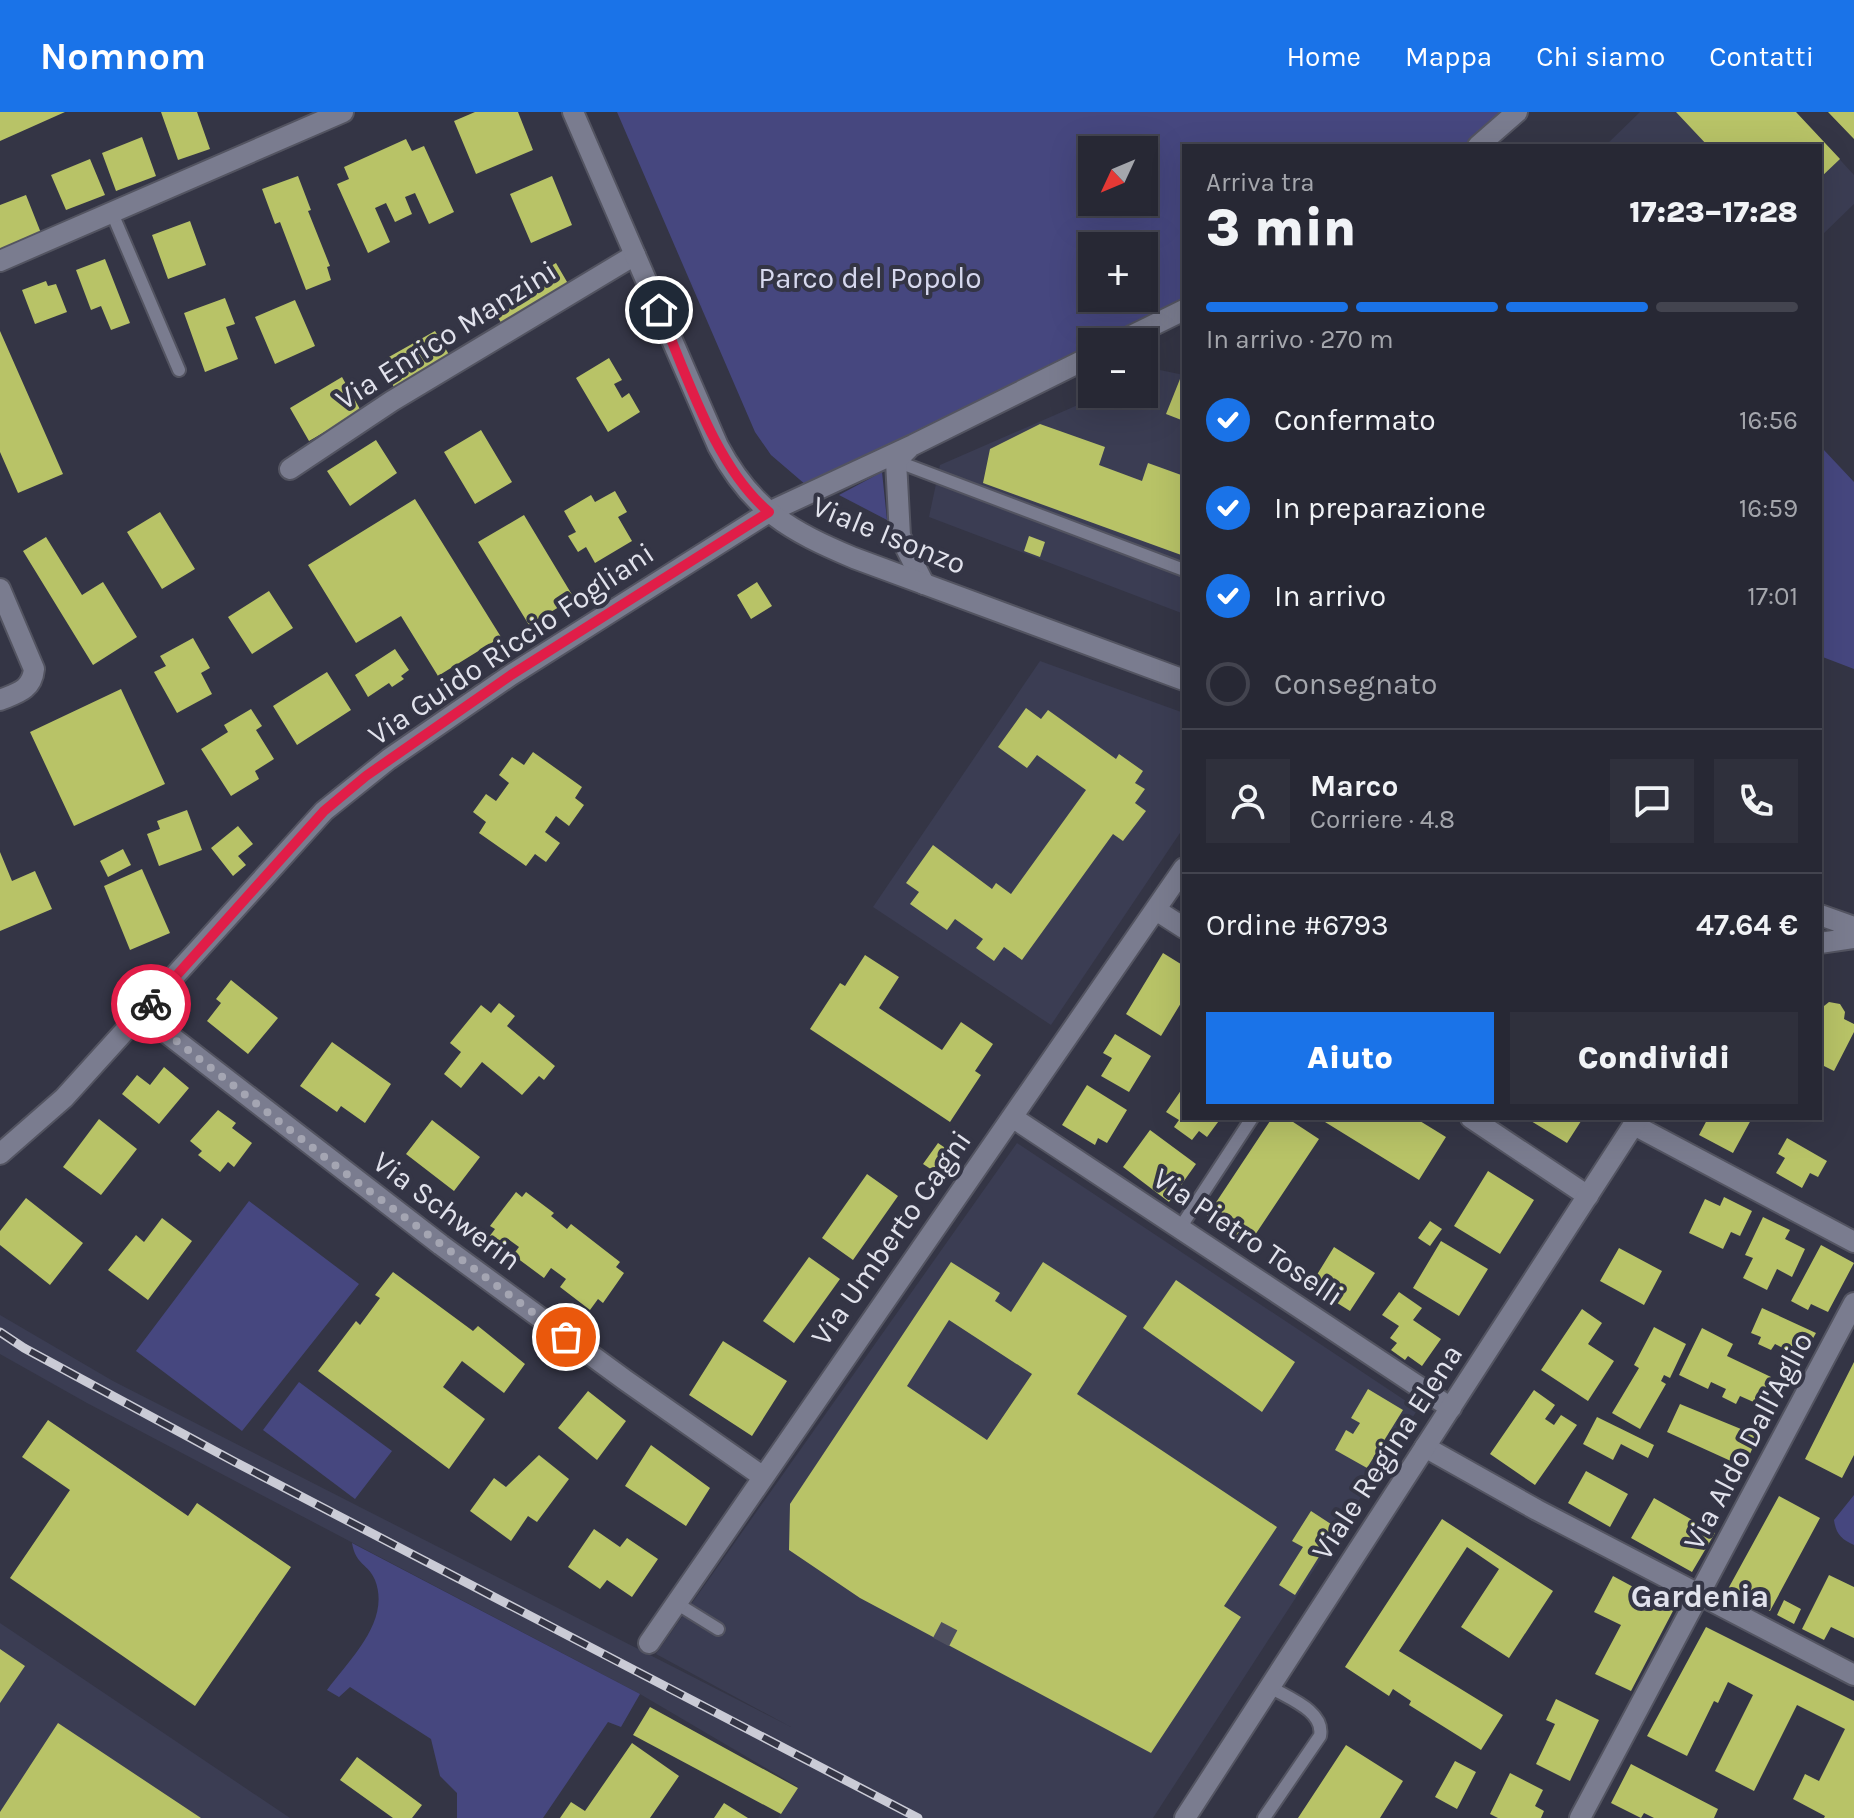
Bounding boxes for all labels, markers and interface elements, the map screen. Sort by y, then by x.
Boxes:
text: Nomnom [40,34,206,79]
text: Home [1286,40,1361,73]
text: Mappa [1405,40,1492,73]
text: Chi siamo [1536,40,1665,73]
text: Contatti [1709,40,1814,73]
north arrow [1078,136,1158,216]
map controls [1078,136,1158,408]
text: Arriva tra [1206,167,1315,198]
text: 17:23–17:28 [1629,194,1798,230]
text: 3 min [1206,197,1356,258]
button: + [1078,232,1158,312]
street label: Via Enrico Manzini [329,253,563,417]
park label: Parco del Popolo [758,260,982,296]
pin [625,276,693,344]
icon: home [637,288,681,332]
text: In arrivo · 270 m [1206,324,1393,355]
button: − [1078,328,1158,408]
icon: check [1206,398,1250,442]
text: Confermato [1274,402,1436,438]
text: 16:56 [1739,405,1798,436]
icon: check [1206,486,1250,530]
street label: Viale Isonzo [807,488,971,582]
text: In preparazione [1274,490,1486,526]
text: 16:59 [1739,493,1798,524]
street label: Via Guido Riccio Fogliani [361,535,661,753]
icon: check [1206,574,1250,618]
text: In arrivo [1274,578,1386,614]
text: 17:01 [1747,581,1798,612]
text: Consegnato [1274,666,1437,702]
button: person [1206,759,1290,843]
button: chat [1610,759,1694,843]
button: phone [1714,759,1798,843]
text: Marco [1310,768,1398,804]
text: Corriere · 4.8 [1310,804,1455,835]
text: Ordine #6793 [1206,907,1389,943]
text: 47.64 € [1696,907,1798,943]
courier [111,964,191,1044]
icon: bike [129,982,173,1026]
button: Aiuto [1206,1012,1494,1104]
button: Condividi [1510,1012,1798,1104]
street label: Via Umberto Cagni [803,1123,979,1353]
street label: Via Schwerin [366,1144,528,1278]
street label: Via Pietro Toselli [1146,1160,1350,1314]
pin [532,1303,600,1371]
icon: bag [544,1315,588,1359]
street label: Via Aldo Dall'Aglio [1675,1326,1821,1556]
street label: Viale Regina Elena [1304,1337,1470,1567]
district label: Gardenia [1631,1578,1769,1615]

